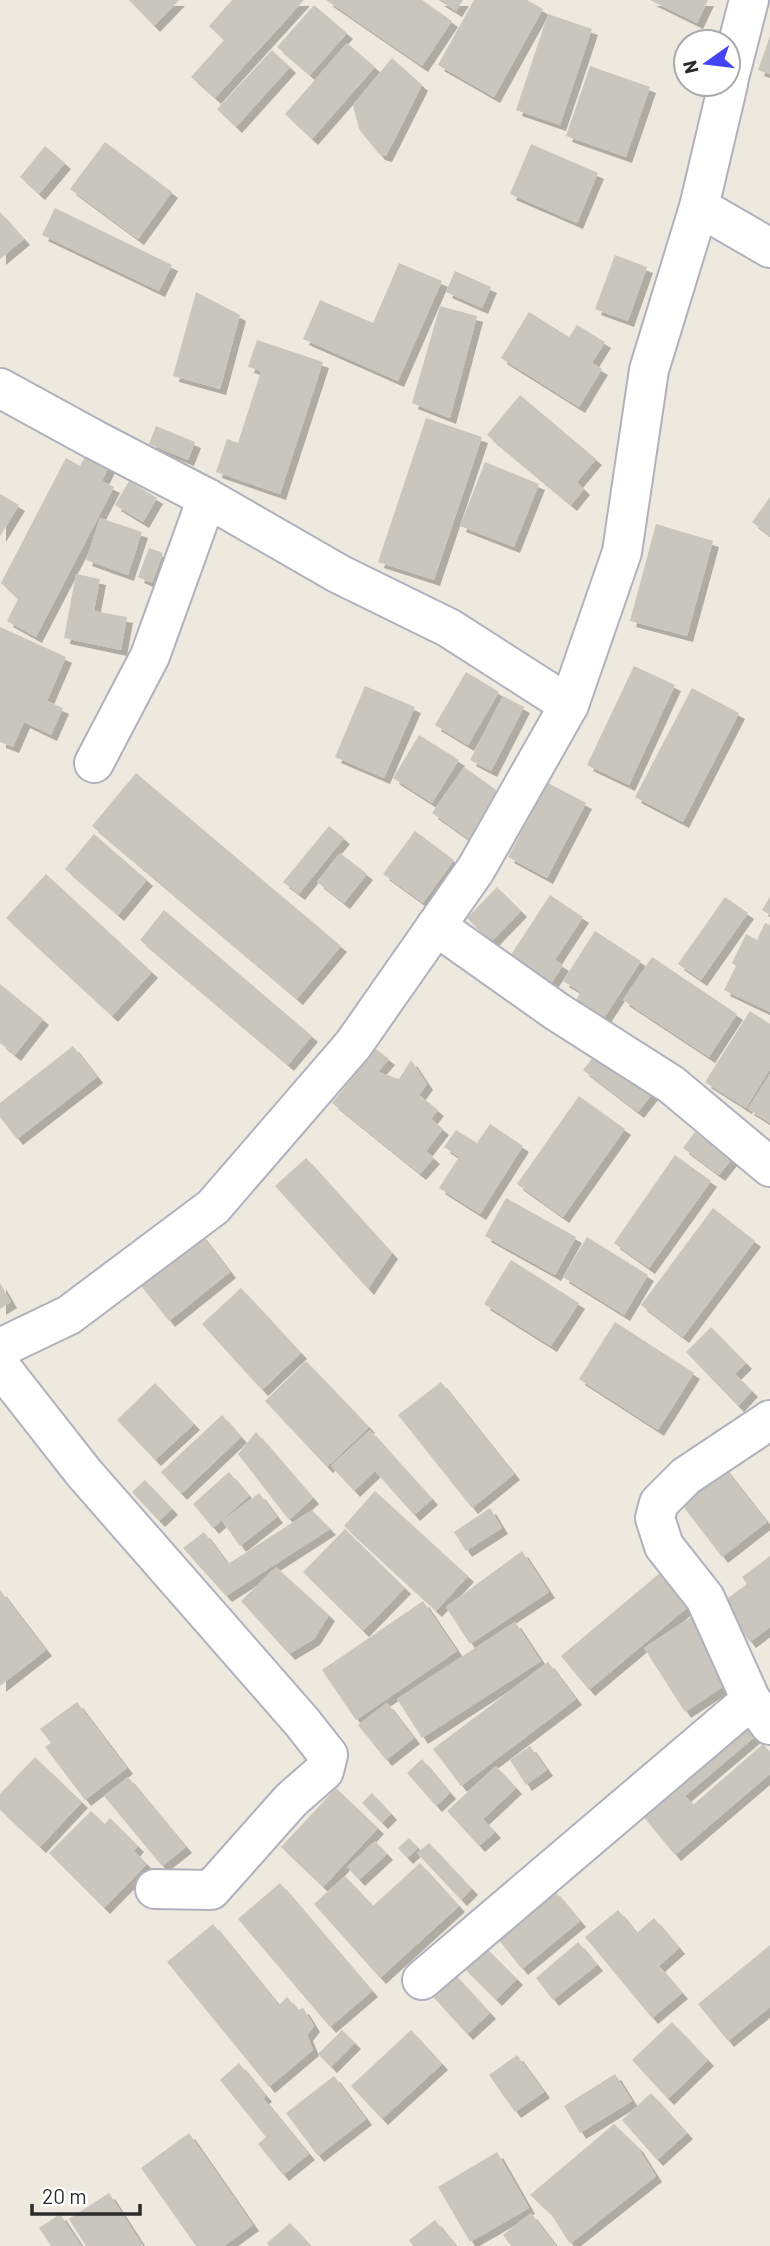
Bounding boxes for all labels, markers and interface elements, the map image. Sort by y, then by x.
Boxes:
north arrow [672,28,742,98]
text: N [677,58,703,76]
scale bar [32,2172,140,2216]
text: 20 m [42,2183,87,2208]

